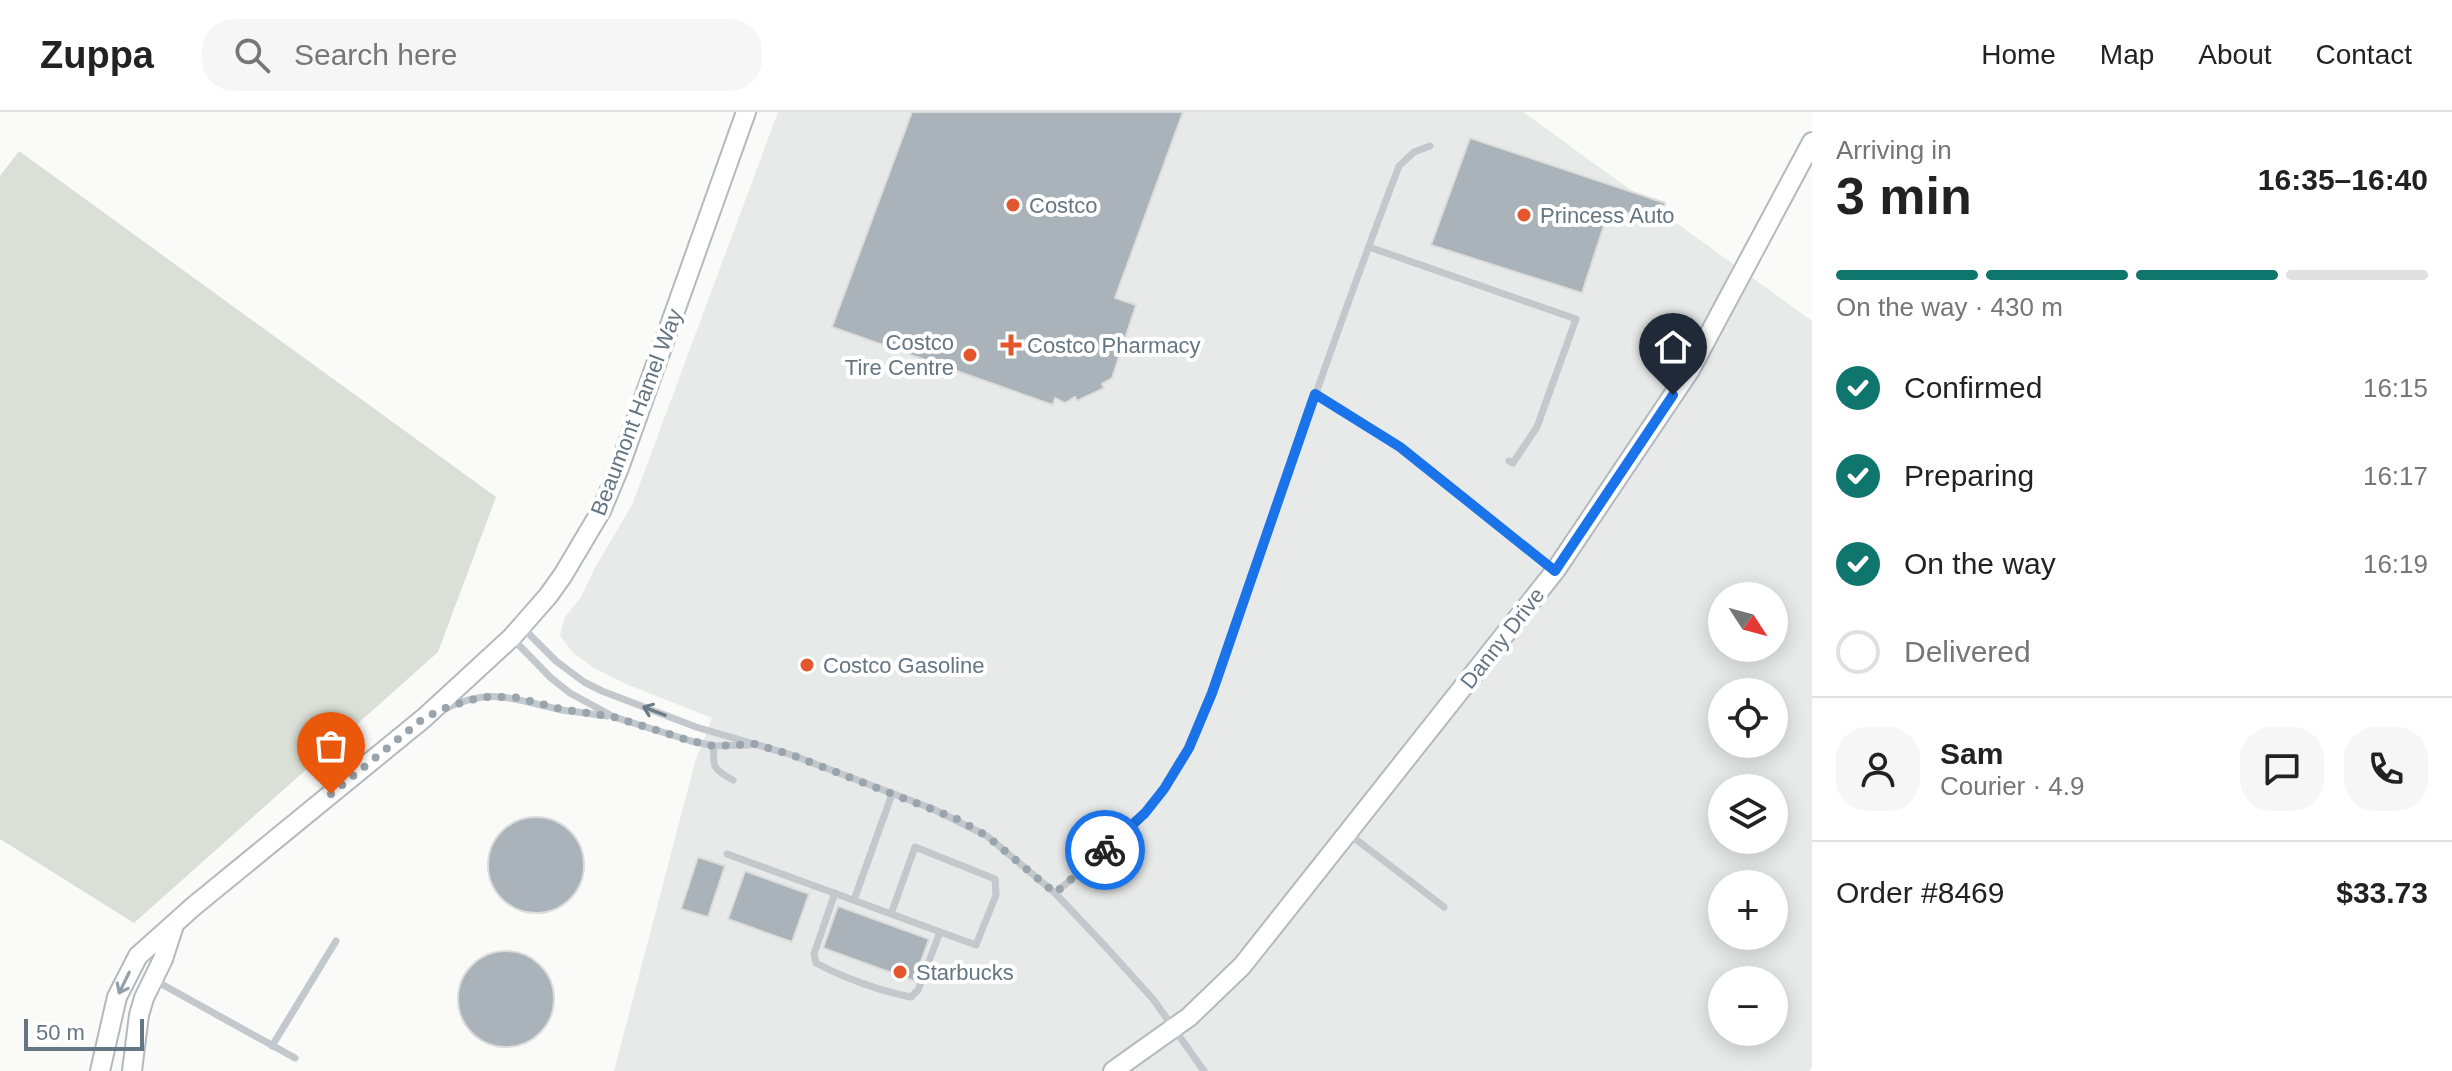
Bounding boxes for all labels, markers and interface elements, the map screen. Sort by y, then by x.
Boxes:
search box [202,19,762,91]
icon: search [230,33,274,77]
text: Zuppa [40,34,154,76]
text: Search here [294,38,457,71]
text: Home [1981,39,2056,70]
text: Map [2100,39,2154,70]
text: About [2198,39,2272,70]
text: Contact [2316,39,2412,70]
text: Arriving in [1836,135,1952,165]
text: 16:35–16:40 [2258,163,2428,196]
text: 3 min [1836,167,1972,225]
place label: Costco [1029,193,1097,218]
marker: Costco [1004,196,1022,214]
place label: Princess Auto [1540,203,1675,228]
marker: Princess Auto [1515,206,1533,224]
text: On the way · 430 m [1836,292,2063,322]
street label: Beaumont Hamel Way [586,305,687,519]
pin [1639,313,1707,395]
icon: home [1651,325,1695,369]
place label: Costco Tire Centre [845,330,954,380]
place label: Costco Pharmacy [1027,333,1201,358]
marker: Costco Pharmacy [1002,336,1020,354]
marker: Costco Tire Centre [961,346,979,364]
icon: check [1836,366,1880,410]
text: Confirmed [1904,371,2042,404]
text: 16:15 [2363,373,2428,403]
icon: check [1836,454,1880,498]
text: Preparing [1904,459,2034,492]
text: 16:17 [2363,461,2428,491]
icon: check [1836,542,1880,586]
text: On the way [1904,547,2056,580]
text: 16:19 [2363,549,2428,579]
north arrow [1708,582,1788,662]
map controls [1708,582,1788,1046]
street label: Danny Drive [1455,583,1550,694]
text: Delivered [1904,635,2031,668]
place label: Costco Gasoline [823,653,984,678]
marker: Costco Gasoline [798,656,816,674]
button: locate [1708,678,1788,758]
one-way arrow [642,703,667,717]
pin [297,712,365,794]
icon: bag [309,724,353,768]
button: person [1836,727,1920,811]
button: chat [2240,727,2324,811]
button: phone [2344,727,2428,811]
text: Sam [1940,737,2003,770]
text: Courier · 4.9 [1940,771,2085,801]
button: layers [1708,774,1788,854]
courier [1065,810,1145,890]
icon: bike [1083,828,1127,872]
button: + [1708,870,1788,950]
text: Order #8469 [1836,876,2004,909]
text: $33.73 [2336,876,2428,909]
place label: Starbucks [916,960,1014,985]
marker: Starbucks [891,963,909,981]
button: − [1708,966,1788,1046]
one-way arrow [116,970,131,994]
scale bar [24,1015,144,1051]
text: 50 m [36,1020,85,1045]

